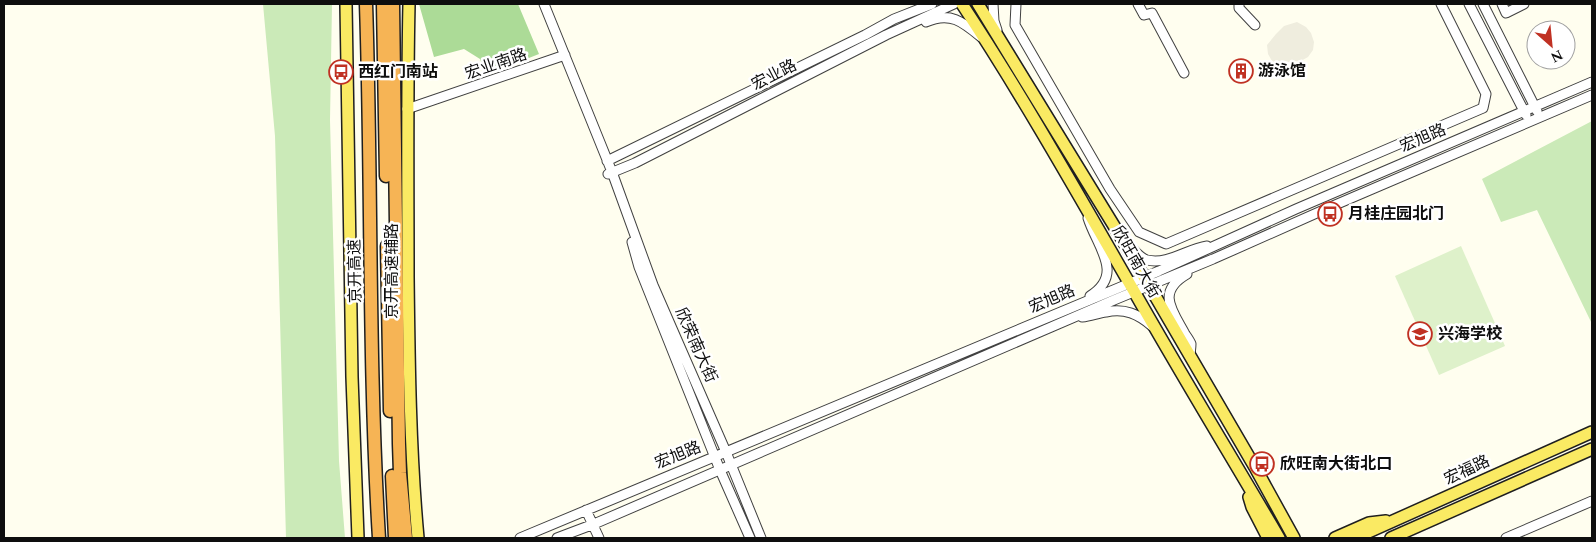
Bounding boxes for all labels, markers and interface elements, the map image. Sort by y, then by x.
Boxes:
north arrow [1526,20,1576,70]
street label: 宏业南路 [462,42,530,86]
text: N [1547,44,1567,68]
street label: 宏业路 [747,53,801,97]
building icon: 游泳馆 [1228,58,1254,84]
bus stop icon: 西红门南站 [328,59,354,85]
place label: 游泳馆 [1258,59,1306,83]
place label: 西红门南站 [358,60,438,84]
street label: 宏旭路 [1396,118,1450,158]
bus stop icon: 月桂庄园北门 [1317,201,1343,227]
place label: 月桂庄园北门 [1348,202,1444,226]
street label: 欣旺南大街 [1106,221,1166,303]
street label: 京开高速辅路 [380,223,404,319]
street label: 京开高速 [342,239,368,303]
street label: 宏旭路 [1025,279,1079,319]
street label: 欣荣南大街 [669,304,723,386]
school or university icon: 兴海学校 [1407,321,1433,347]
place label: 兴海学校 [1438,322,1503,346]
street label: 宏旭路 [651,435,705,475]
street label: 宏福路 [1440,449,1494,491]
bus stop icon: 欣旺南大街北口 [1249,451,1275,477]
place label: 欣旺南大街北口 [1280,452,1392,476]

